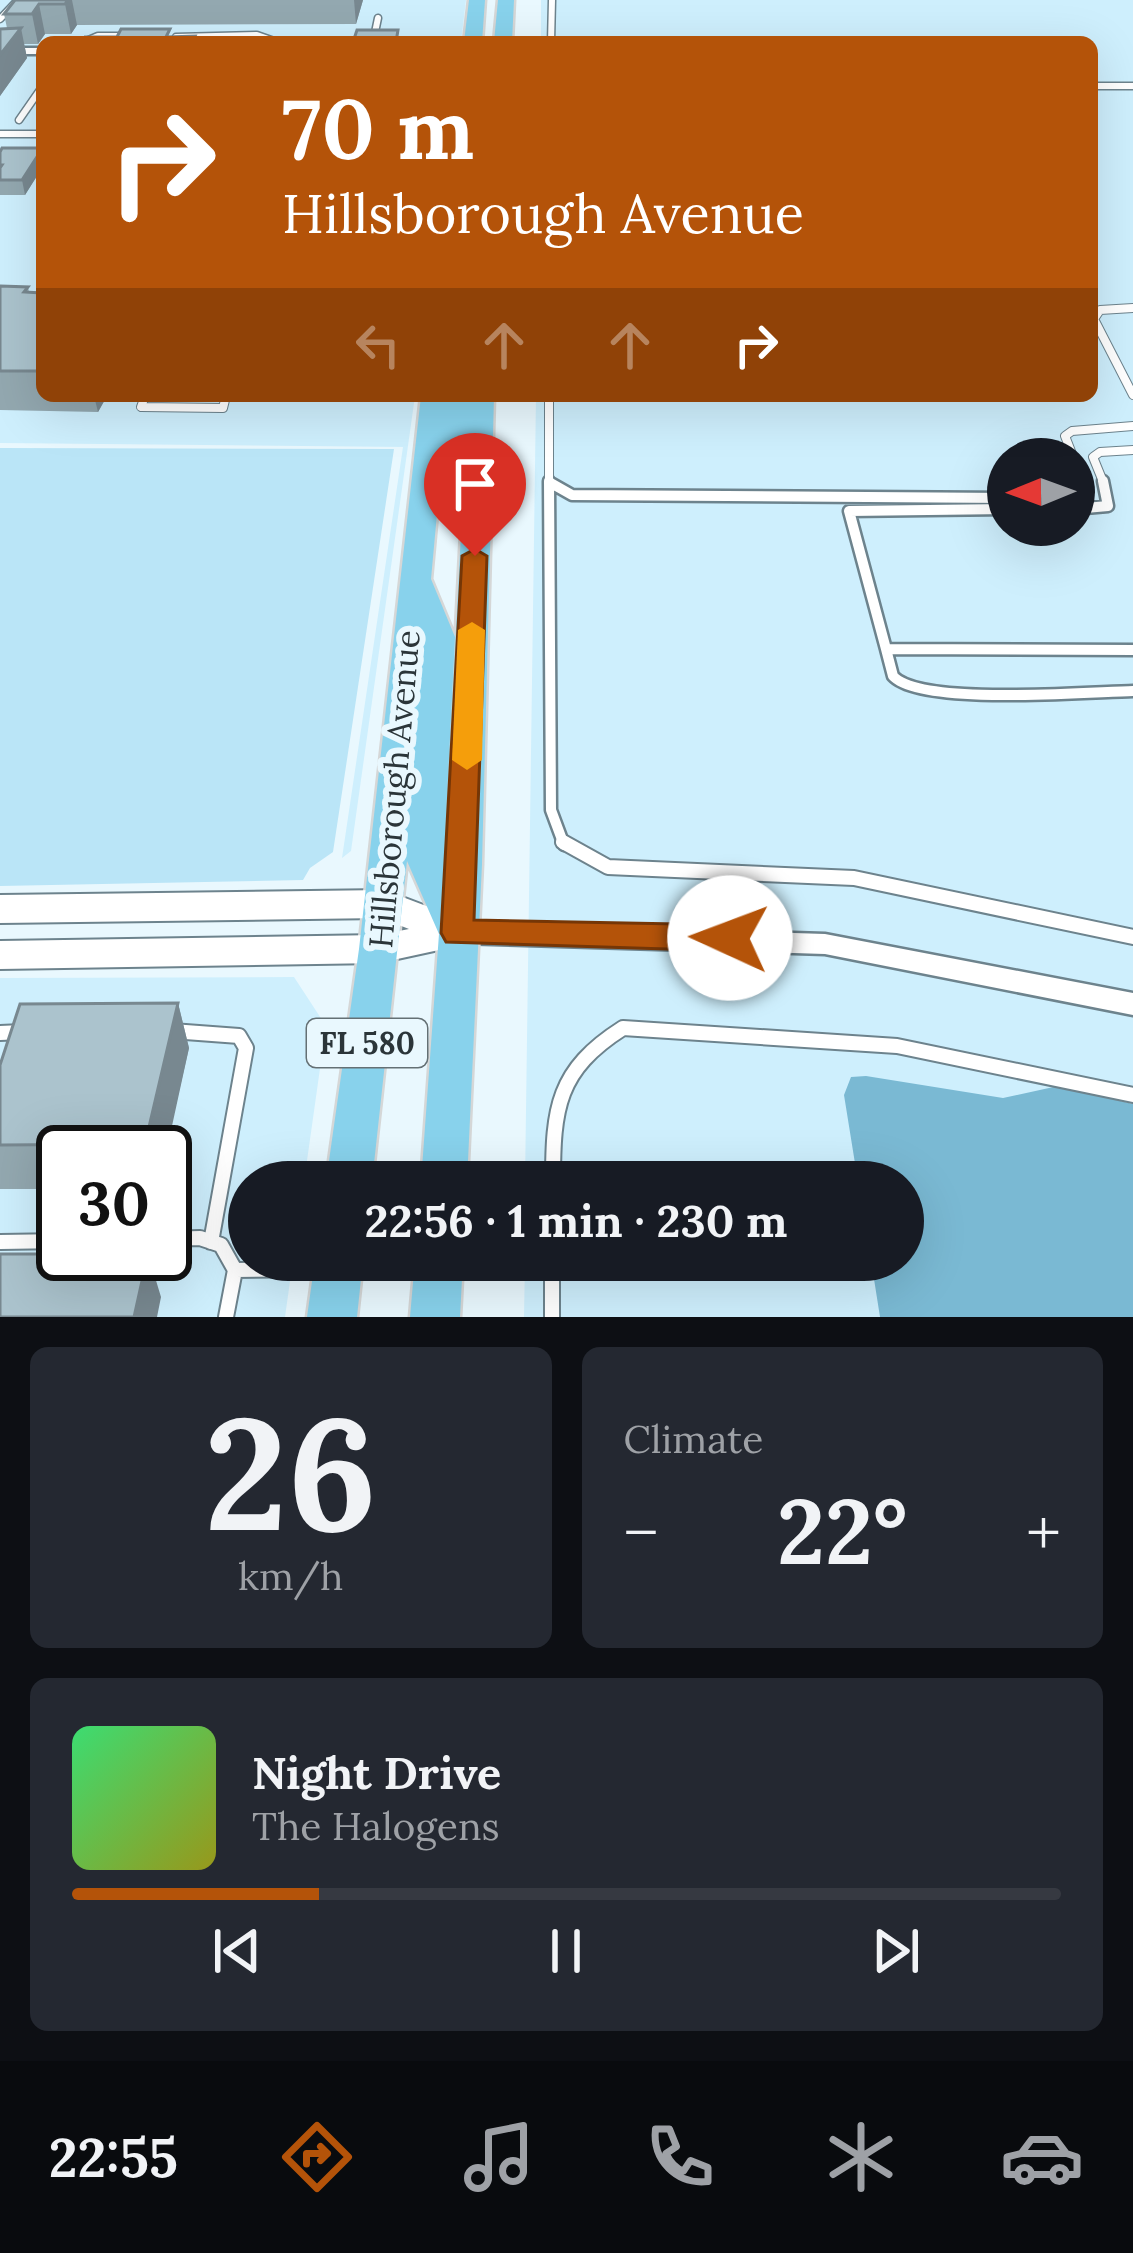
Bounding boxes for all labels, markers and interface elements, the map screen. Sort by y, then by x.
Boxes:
text: 70 m [282,74,474,182]
icon: right [84,84,240,240]
text: Hillsborough Avenue [282,179,804,248]
icon: left [345,312,411,378]
icon: ahead [471,312,537,378]
icon: ahead [597,312,663,378]
icon: right [723,312,789,378]
pin [424,433,526,556]
north arrow [987,438,1095,546]
map controls [987,438,1095,546]
icon: arrive [442,451,508,517]
street label: Hillsborough Avenue [359,628,429,950]
position arrow [667,875,793,1001]
road number: FL 580 [307,1019,427,1067]
speed limit sign: 30 [36,1125,192,1281]
text: 22:56 · 1 min · 230 m [364,1192,788,1249]
text: 26 [204,1373,377,1573]
text: Climate [624,1414,763,1464]
text: 22° [777,1473,907,1589]
text: − [624,1490,658,1574]
text: + [1026,1490,1061,1574]
text: km/h [238,1551,343,1601]
text: Night Drive [252,1744,501,1801]
text: The Halogens [252,1801,500,1851]
icon: previous [204,1918,270,1984]
icon: pause [533,1918,599,1984]
icon: next [863,1918,929,1984]
icon: directions [275,2115,359,2199]
icon: music [457,2115,541,2199]
icon: phone [638,2115,722,2199]
icon: climate [819,2115,903,2199]
icon: car [1000,2115,1084,2199]
text: 22:55 [49,2123,178,2192]

